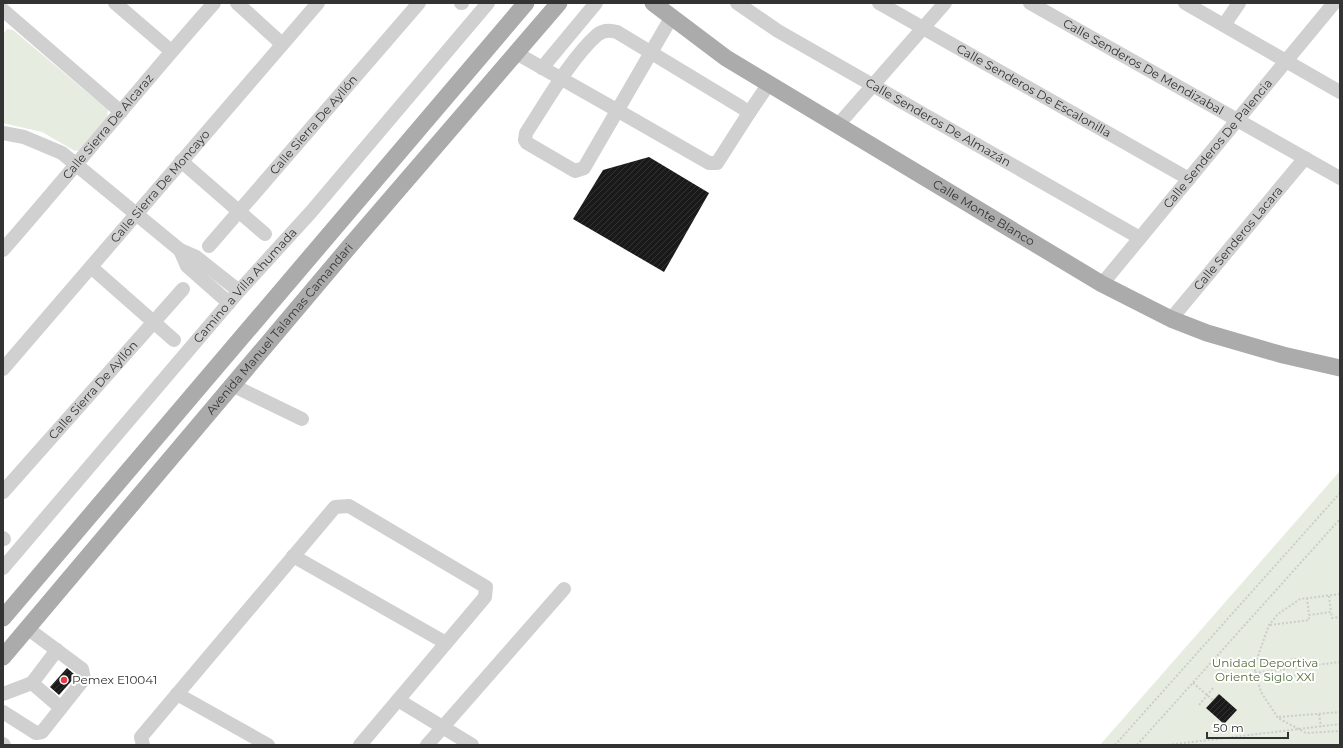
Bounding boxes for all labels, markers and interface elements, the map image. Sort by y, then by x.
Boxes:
street label: Calle Senderos De Mendizabal [1061,15,1226,118]
street label: Calle Senderos De Escalonilla [954,41,1114,140]
street label: Calle Sierra De Alcaraz [59,71,156,182]
street label: Calle Sierra De Ayllón [266,72,360,178]
street label: Calle Senderos De Almazán [863,75,1014,170]
street label: Calle Senderos De Palencia [1160,76,1275,211]
street label: Calle Sierra De Moncayo [107,126,213,246]
street label: Calle Monte Blanco [930,176,1038,249]
street label: Calle Senderos Lacara [1190,183,1286,293]
street label: Camino a Villa Ahumada [190,225,300,346]
street label: Avenida Manuel Talamas Camandari [203,240,356,418]
street label: Calle Sierra De Ayllón [45,337,141,442]
park label: Unidad Deportiva Oriente Siglo XXI [1212,655,1318,684]
place label: Pemex E10041 [72,672,157,687]
marker: Pemex E10041 [59,675,69,685]
scale bar [1207,714,1288,740]
text: 50 m [1213,720,1244,735]

